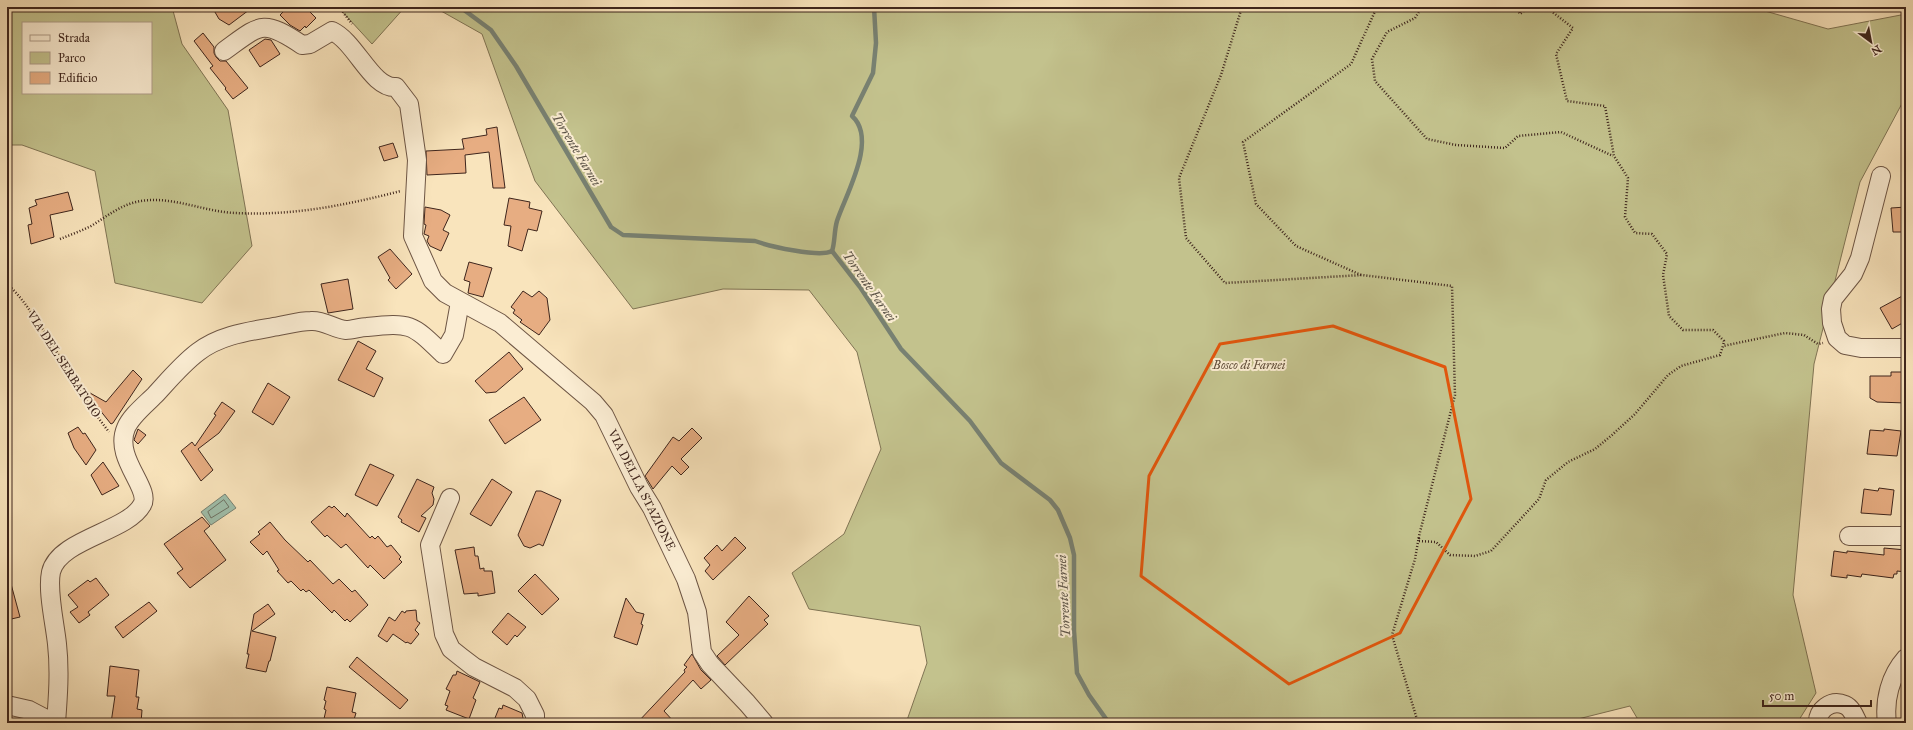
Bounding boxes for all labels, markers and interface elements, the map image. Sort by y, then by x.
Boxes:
legend [22,22,152,94]
north arrow [1851,22,1891,62]
text: Strada [58,31,91,45]
text: N [1868,42,1883,58]
text: Parco [58,51,85,65]
text: Edificio [58,71,97,85]
water label: Torrente Farnei [548,110,604,189]
water label: Torrente Farnei [839,248,900,325]
street label: VIA DEL SERBATOIO [24,307,104,420]
park label: Bosco di Farnei [1212,358,1286,372]
street label: VIA DELLA STAZIONE [605,426,679,553]
water label: Torrente Farnei [1054,554,1074,638]
scale bar [1763,682,1871,708]
text: 50 m [1769,689,1794,703]

